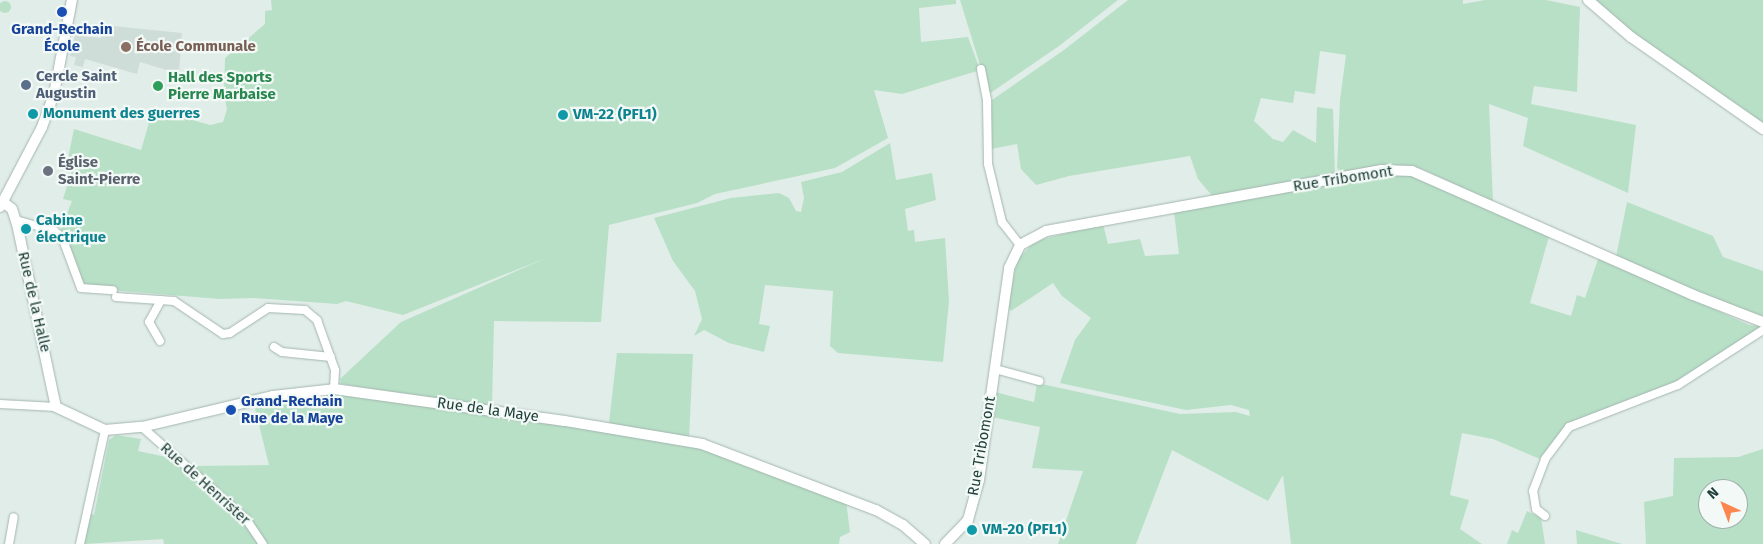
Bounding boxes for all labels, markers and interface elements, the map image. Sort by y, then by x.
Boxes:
marker: Grand-Rechain École [56,6,68,18]
place label: Grand-Rechain École [11,20,113,55]
place label: École Communale [136,38,256,56]
marker: École Communale [120,41,132,53]
place label: Cercle Saint Augustin [36,67,117,102]
place label: Hall des Sports Pierre Marbaise [168,68,276,103]
marker: Cercle Saint Augustin [20,79,32,91]
marker: Hall des Sports Pierre Marbaise [152,80,164,92]
place label: Monument des guerres [43,105,200,123]
place label: VM-22 (PFL1) [573,106,657,124]
marker: Monument des guerres [27,108,39,120]
marker: VM-22 (PFL1) [557,109,569,121]
place label: Église Saint-Pierre [58,153,140,188]
street label: Rue Tribomont [1292,162,1394,196]
marker: Église Saint-Pierre [42,165,54,177]
place label: Cabine électrique [36,211,106,246]
marker: Cabine électrique [20,223,32,235]
street label: Rue de la Halle [14,250,54,354]
place label: Grand-Rechain Rue de la Maye [241,392,343,427]
street label: Rue de la Maye [436,394,540,426]
street label: Rue Tribomont [964,395,1000,497]
marker: Grand-Rechain Rue de la Maye [225,404,237,416]
street label: Rue de Henrister [156,439,254,529]
north arrow [1698,479,1748,529]
text: N [1704,484,1722,503]
place label: VM-20 (PFL1) [982,521,1067,539]
marker: VM-20 (PFL1) [966,524,978,536]

